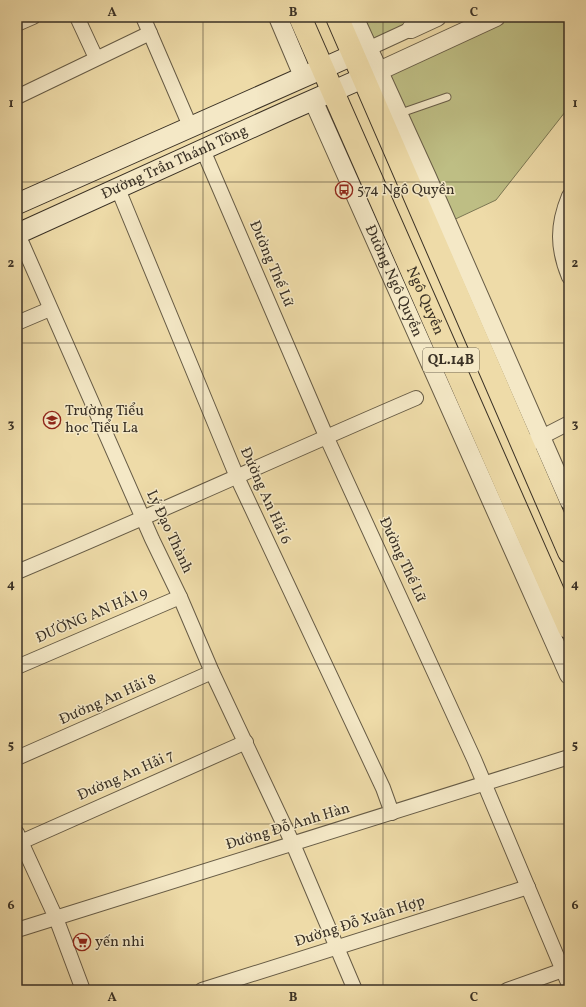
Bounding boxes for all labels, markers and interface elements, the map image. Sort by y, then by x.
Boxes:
text: A [107,4,117,22]
text: B [289,4,298,22]
text: C [470,4,478,22]
text: 1 [8,95,14,113]
text: 1 [572,95,578,113]
street label: Đường Trần Thánh Tông [98,120,251,205]
bus stop icon: 574 Ngô Quyền [334,180,354,200]
place label: 574 Ngô Quyền [357,180,455,201]
street label: Đường Thế Lữ [243,218,299,311]
street label: Đường Ngô Quyền [360,222,426,340]
text: 2 [8,255,15,273]
text: 2 [572,255,579,273]
street label: Ngô Quyền [402,263,448,337]
road number: QL.14B [423,348,479,372]
place label: Trường Tiểu học Tiểu La [65,401,144,439]
school or university icon: Trường Tiểu học Tiểu La [42,410,62,430]
text: 3 [8,416,15,434]
text: 3 [572,416,579,434]
street label: Đường An Hải 6 [234,444,296,548]
street label: Lý Đạo Thành [141,487,198,577]
street label: Đường Thế Lữ [373,514,431,606]
text: 4 [7,576,15,594]
text: 4 [571,576,579,594]
street label: ĐƯỜNG AN HẢl 9 [33,583,151,649]
street label: Đường An Hải 8 [56,669,160,731]
text: 5 [8,737,14,755]
text: 5 [572,737,578,755]
street label: Đường An Hải 7 [74,745,178,807]
street label: Đường Đỗ Anh Hàn [223,798,353,856]
street label: Đường Đỗ Xuân Hợp [292,891,428,953]
text: 6 [7,897,15,915]
text: 6 [571,897,579,915]
supermarket icon: yến nhi [72,932,92,952]
place label: yến nhi [95,932,144,953]
text: A [107,989,117,1007]
text: B [289,989,298,1007]
text: C [470,989,478,1007]

